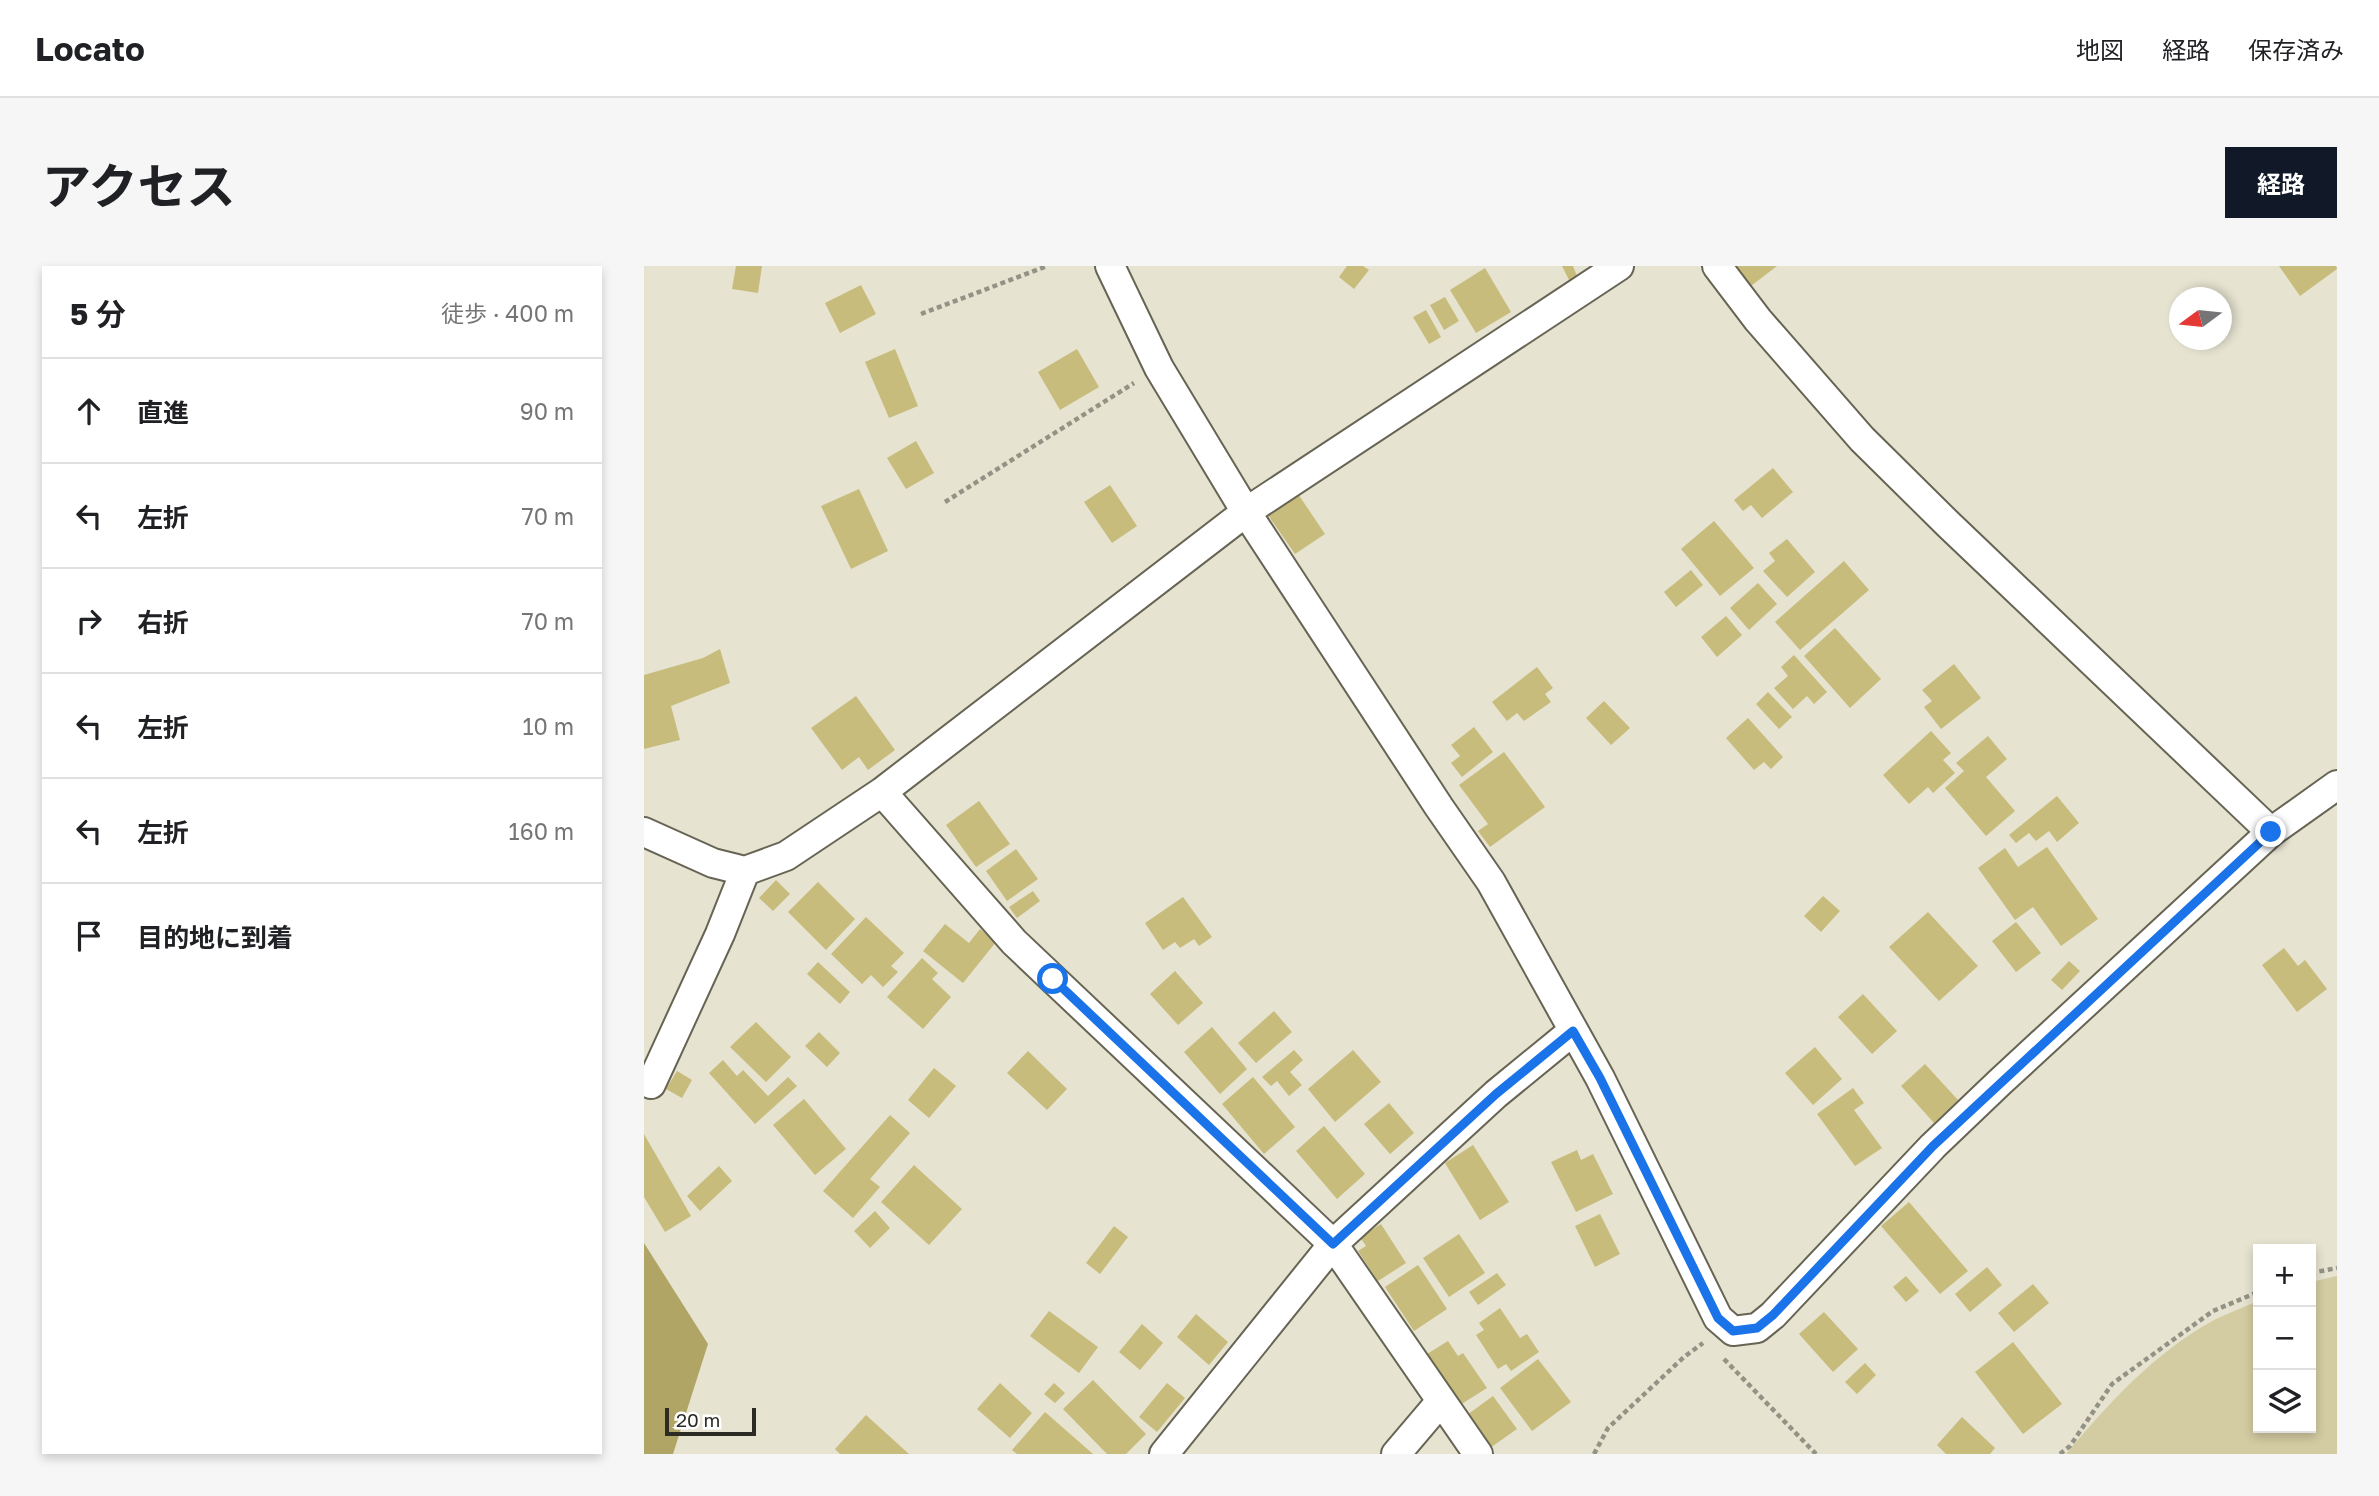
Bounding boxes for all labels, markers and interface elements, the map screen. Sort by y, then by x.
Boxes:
text: Locato [35,29,145,68]
text: 地図 [2076,35,2124,64]
text: 経路 [2162,35,2210,64]
text: 保存済み [2248,35,2344,64]
button: 経路 [2225,147,2337,218]
text: アクセス [42,156,236,215]
north arrow [2169,287,2232,350]
text: 5 分 [70,296,126,332]
text: 徒歩 · 400 m [441,299,574,327]
icon: ahead [70,392,108,430]
text: 直進 [137,397,189,428]
text: 90 m [520,397,574,425]
icon: left [70,497,108,535]
text: 左折 [137,502,189,533]
text: 70 m [521,502,574,530]
icon: right [70,602,108,640]
text: 右折 [137,607,189,638]
text: 70 m [521,607,574,635]
icon: left [70,707,108,745]
text: 左折 [137,712,189,743]
text: 10 m [522,712,574,740]
icon: left [70,812,108,850]
route end [2255,816,2286,847]
text: 左折 [137,817,189,848]
text: 160 m [509,817,574,845]
icon: arrive [70,917,108,955]
text: 目的地に到着 [137,922,293,953]
route start [1037,963,1068,994]
map controls [2253,1244,2316,1433]
button: + [2253,1244,2316,1307]
button: − [2253,1307,2316,1370]
button: layers [2253,1370,2316,1433]
scale bar [665,1405,756,1437]
text: 20 m [676,1408,720,1431]

